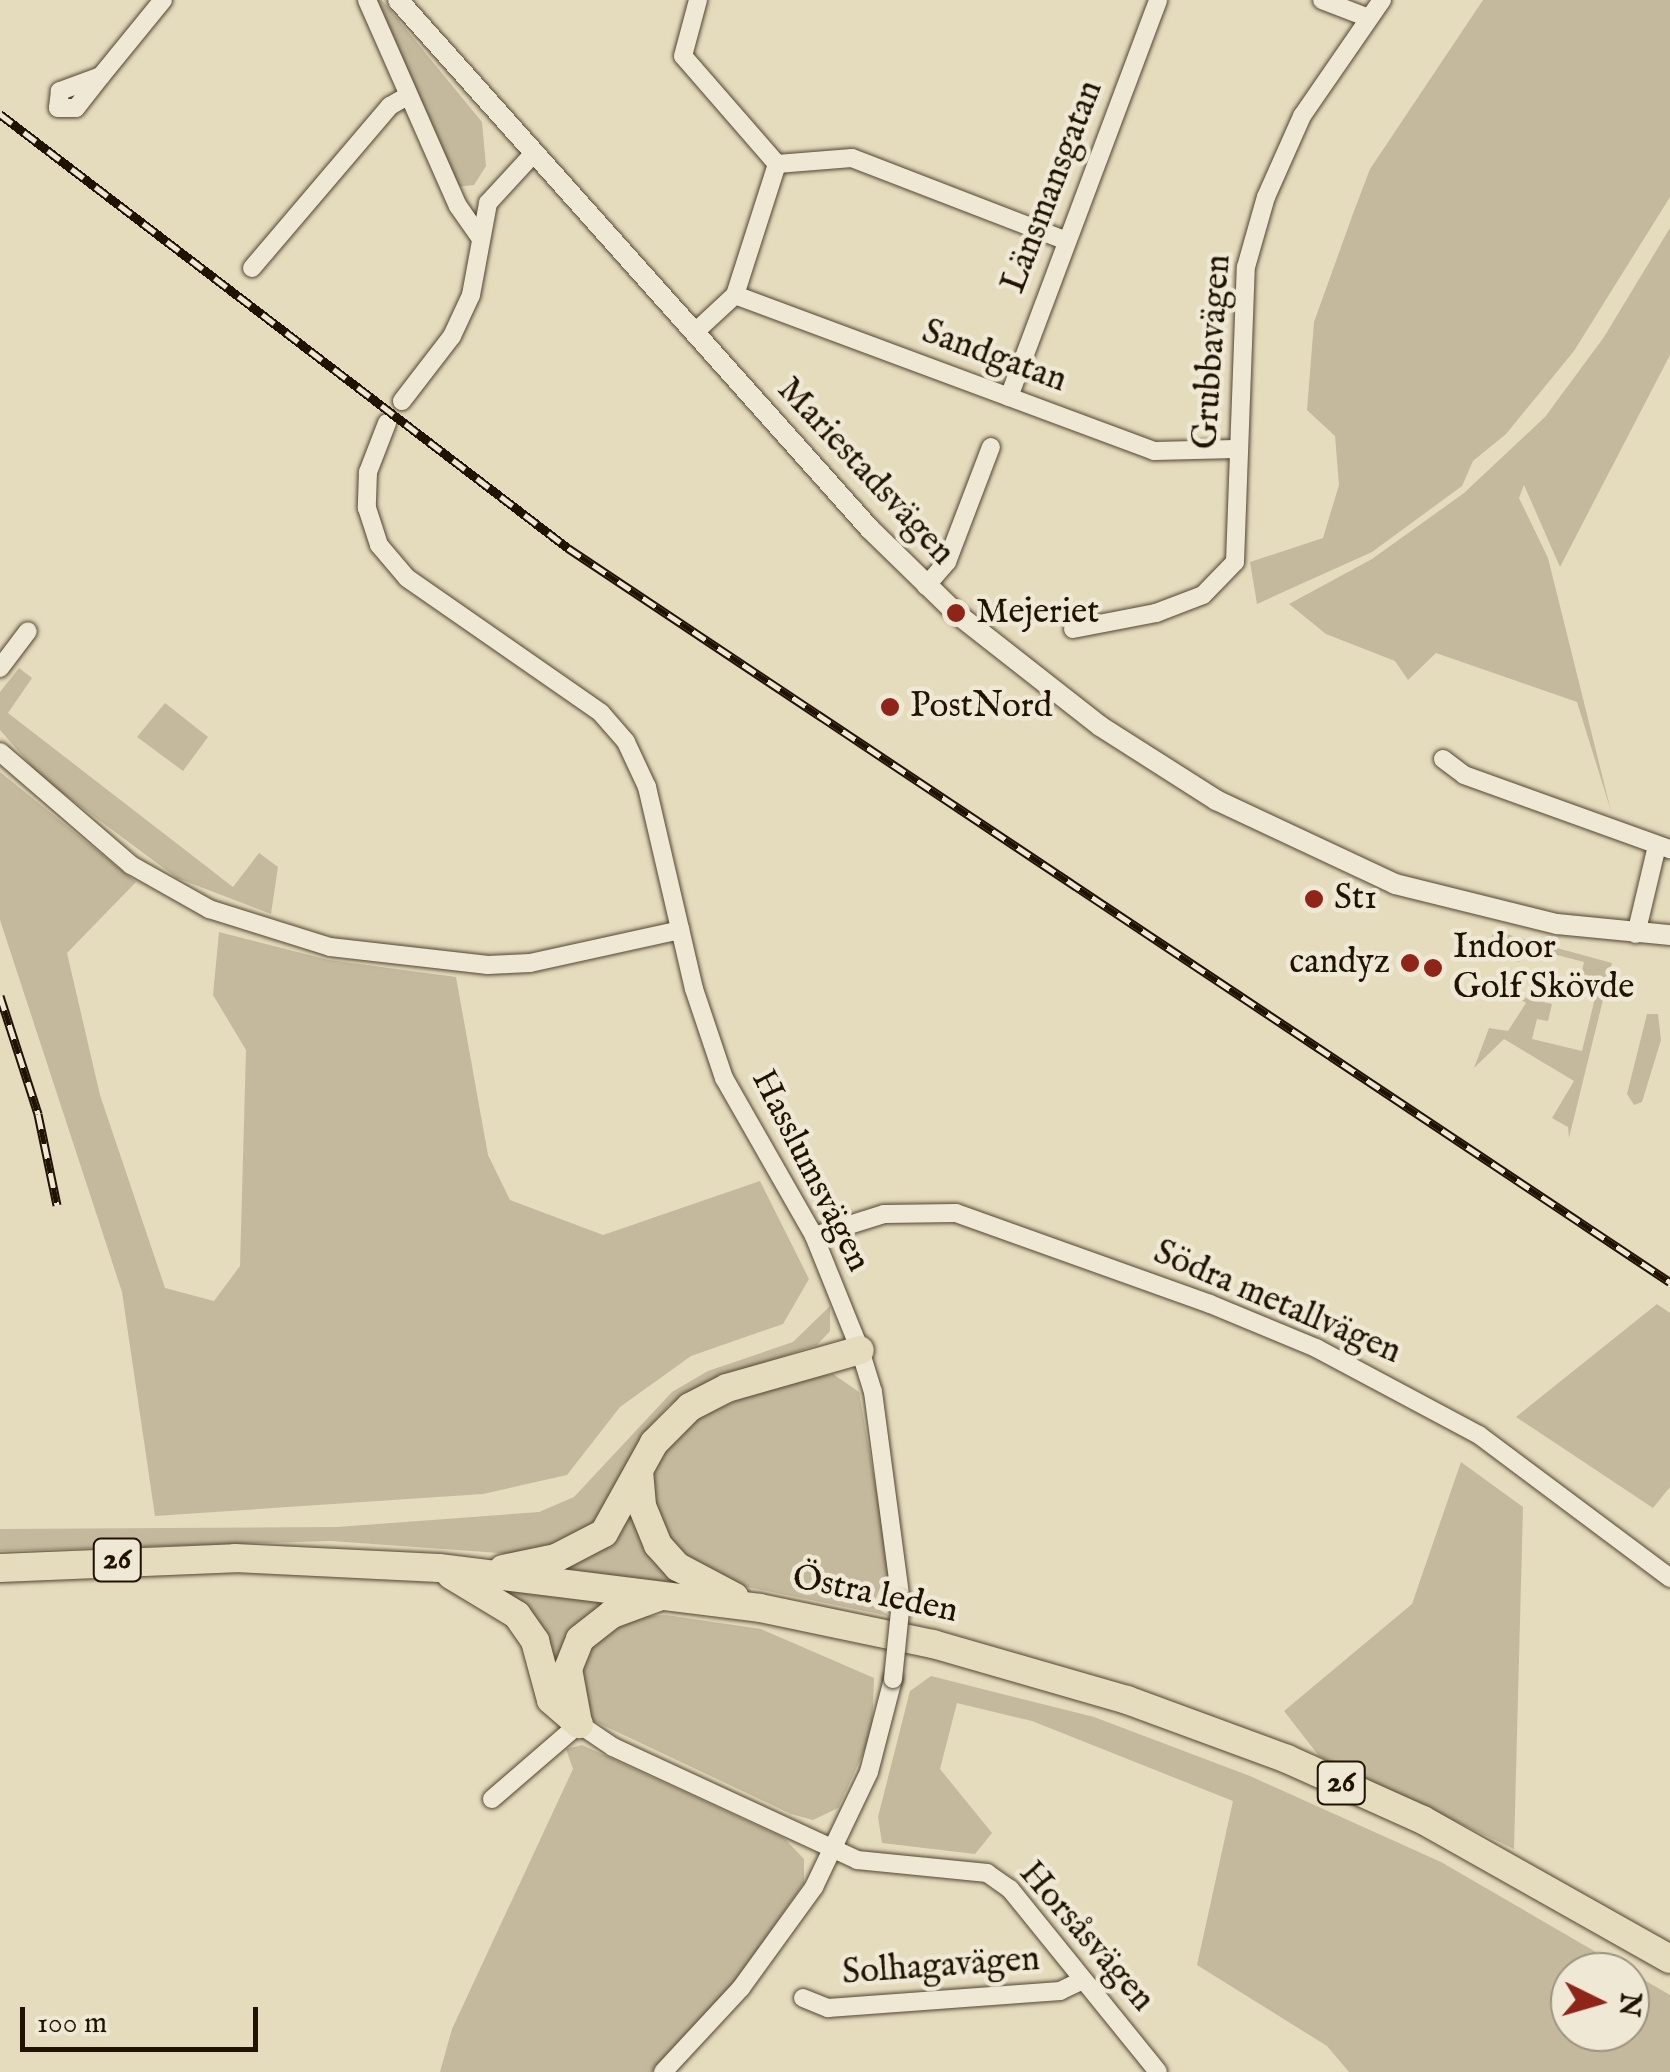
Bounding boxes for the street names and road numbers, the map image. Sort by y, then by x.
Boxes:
street label: Länsmansgatan [993,75,1113,299]
street label: Grubbavägen [1185,253,1241,451]
street label: Sandgatan [916,312,1072,402]
street label: Mariestadsvägen [768,370,962,574]
street label: Hasslumsvägen [741,1063,879,1279]
street label: Södra metallvägen [1147,1232,1407,1374]
road number: 26 [92,1533,142,1587]
street label: Östra leden [789,1557,961,1633]
road number: 26 [1316,1756,1366,1810]
street label: Horsåsvägen [1009,1853,1163,2021]
street label: Solhagavägen [841,1939,1041,1995]

